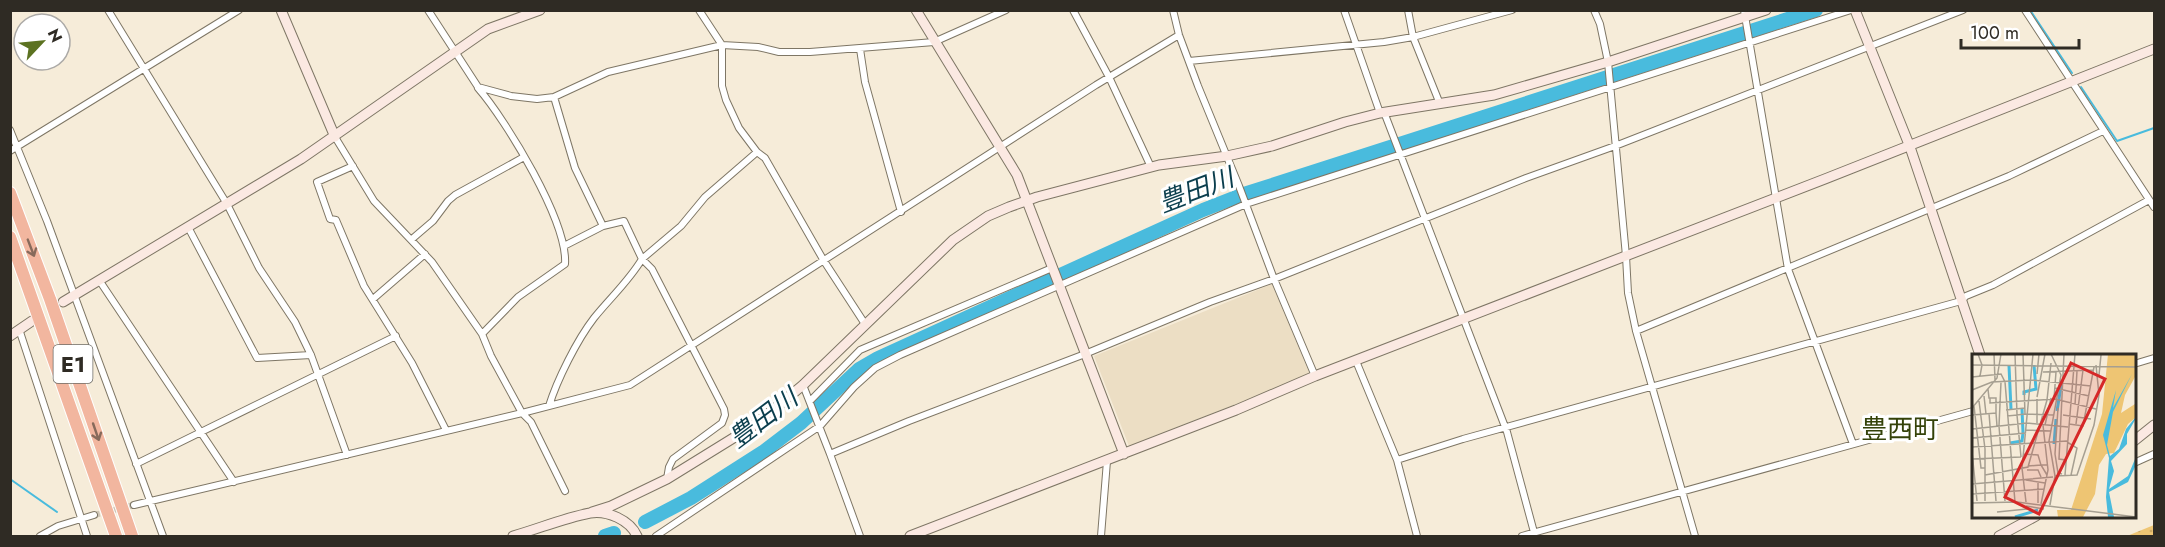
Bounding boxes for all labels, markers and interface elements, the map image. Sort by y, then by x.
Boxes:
north arrow [12,12,72,72]
scale bar [1961,12,2080,50]
text: 100 m [1970,20,2019,46]
text: N [42,25,68,46]
water label: 豊田川 [1153,157,1242,222]
one-way arrow [26,238,37,257]
road number: E1 [54,345,92,383]
inset map [1972,354,2135,517]
water label: 豊田川 [720,378,808,457]
district label: 豊西町 [1861,410,1939,448]
one-way arrow [92,422,103,441]

